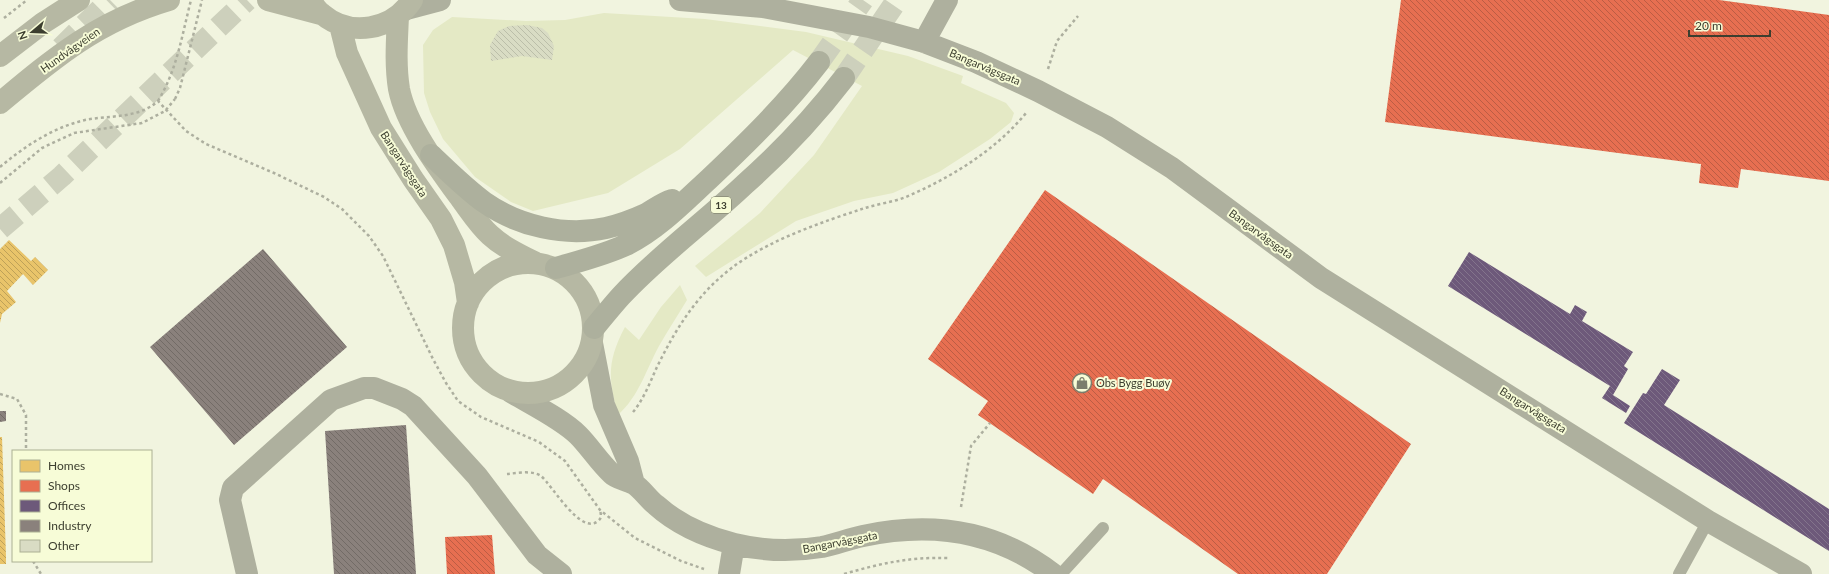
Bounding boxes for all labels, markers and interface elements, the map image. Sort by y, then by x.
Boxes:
north arrow [12,12,52,52]
scale bar [1689,12,1770,38]
text: 20 m [1695,18,1722,33]
street label: Hundvågveien [38,24,102,75]
text: N [15,29,30,42]
street label: Bangarvågsgata [948,46,1023,87]
street label: Bangarvågsgata [378,128,431,199]
road number: 13 [711,197,731,213]
street label: Bangarvågsgata [1227,206,1296,261]
shop icon: Obs Bygg Buøy [1071,372,1093,394]
place label: Obs Bygg Buøy [1096,376,1170,389]
street label: Bangarvågsgata [1498,384,1569,435]
legend [12,450,152,562]
text: Homes [48,458,85,473]
text: Shops [48,478,80,493]
text: Offices [48,498,85,513]
text: Industry [48,518,92,533]
street label: Bangarvågsgata [801,528,878,555]
text: Other [48,538,80,553]

